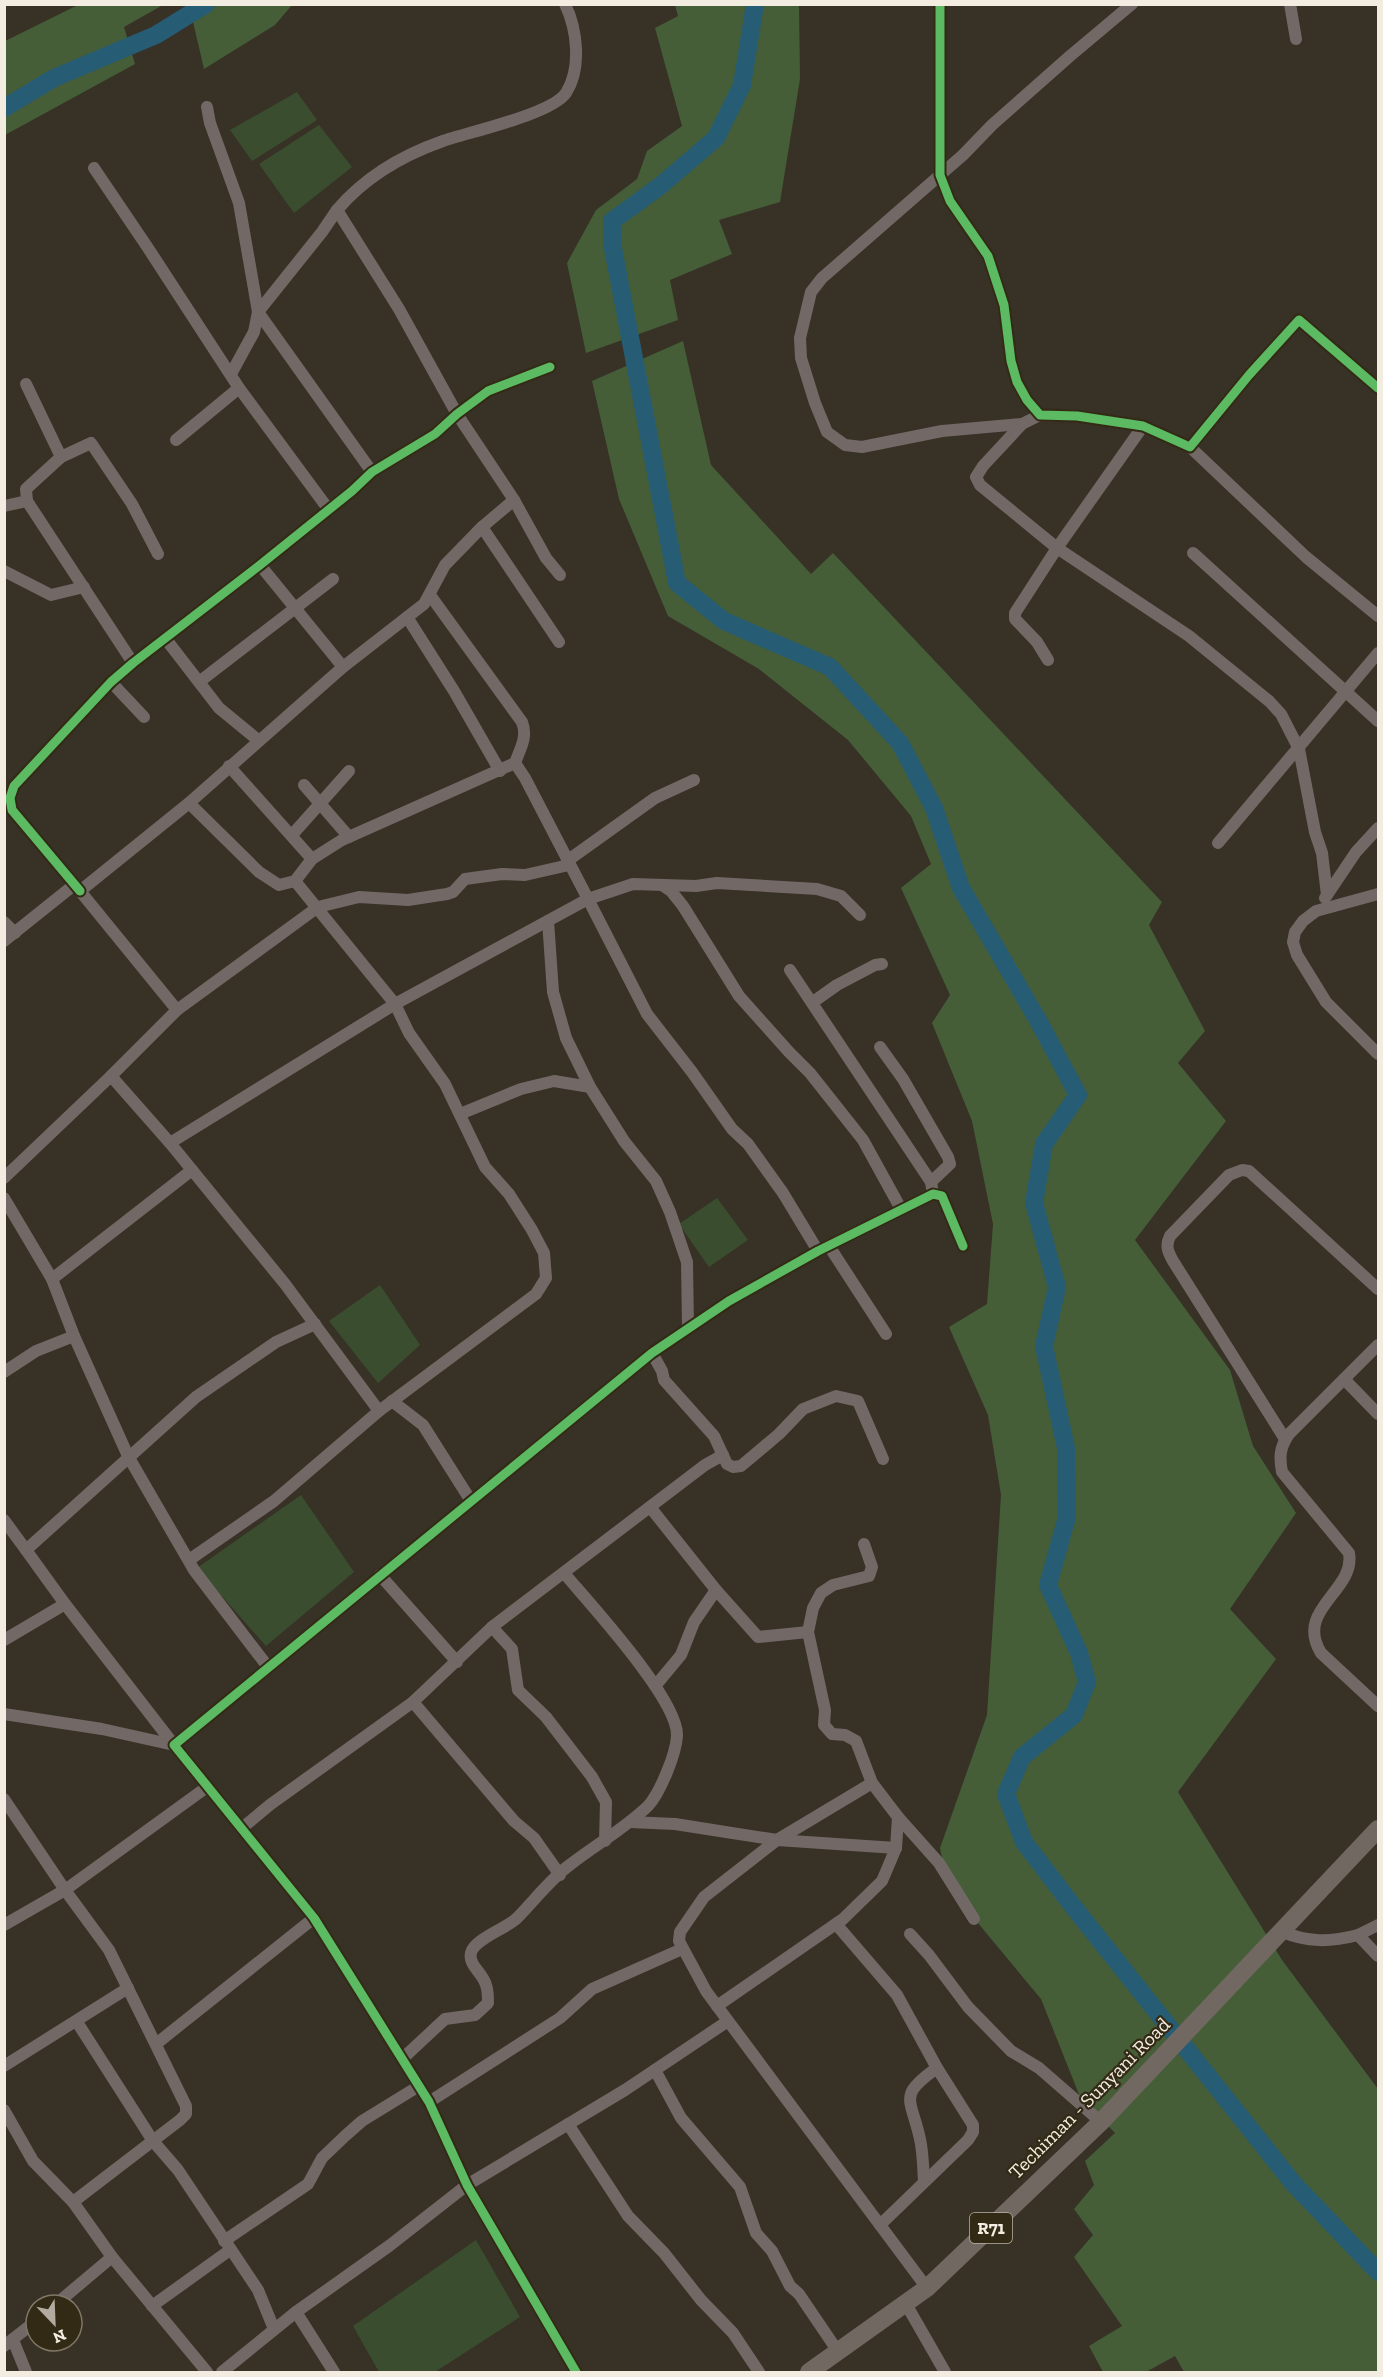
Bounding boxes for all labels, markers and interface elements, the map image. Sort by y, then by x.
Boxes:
street label: Techiman - Sunyani Road [1003,2012,1175,2184]
road number: R71 [970,2213,1012,2243]
north arrow [24,2293,84,2353]
text: N [50,2325,69,2347]

